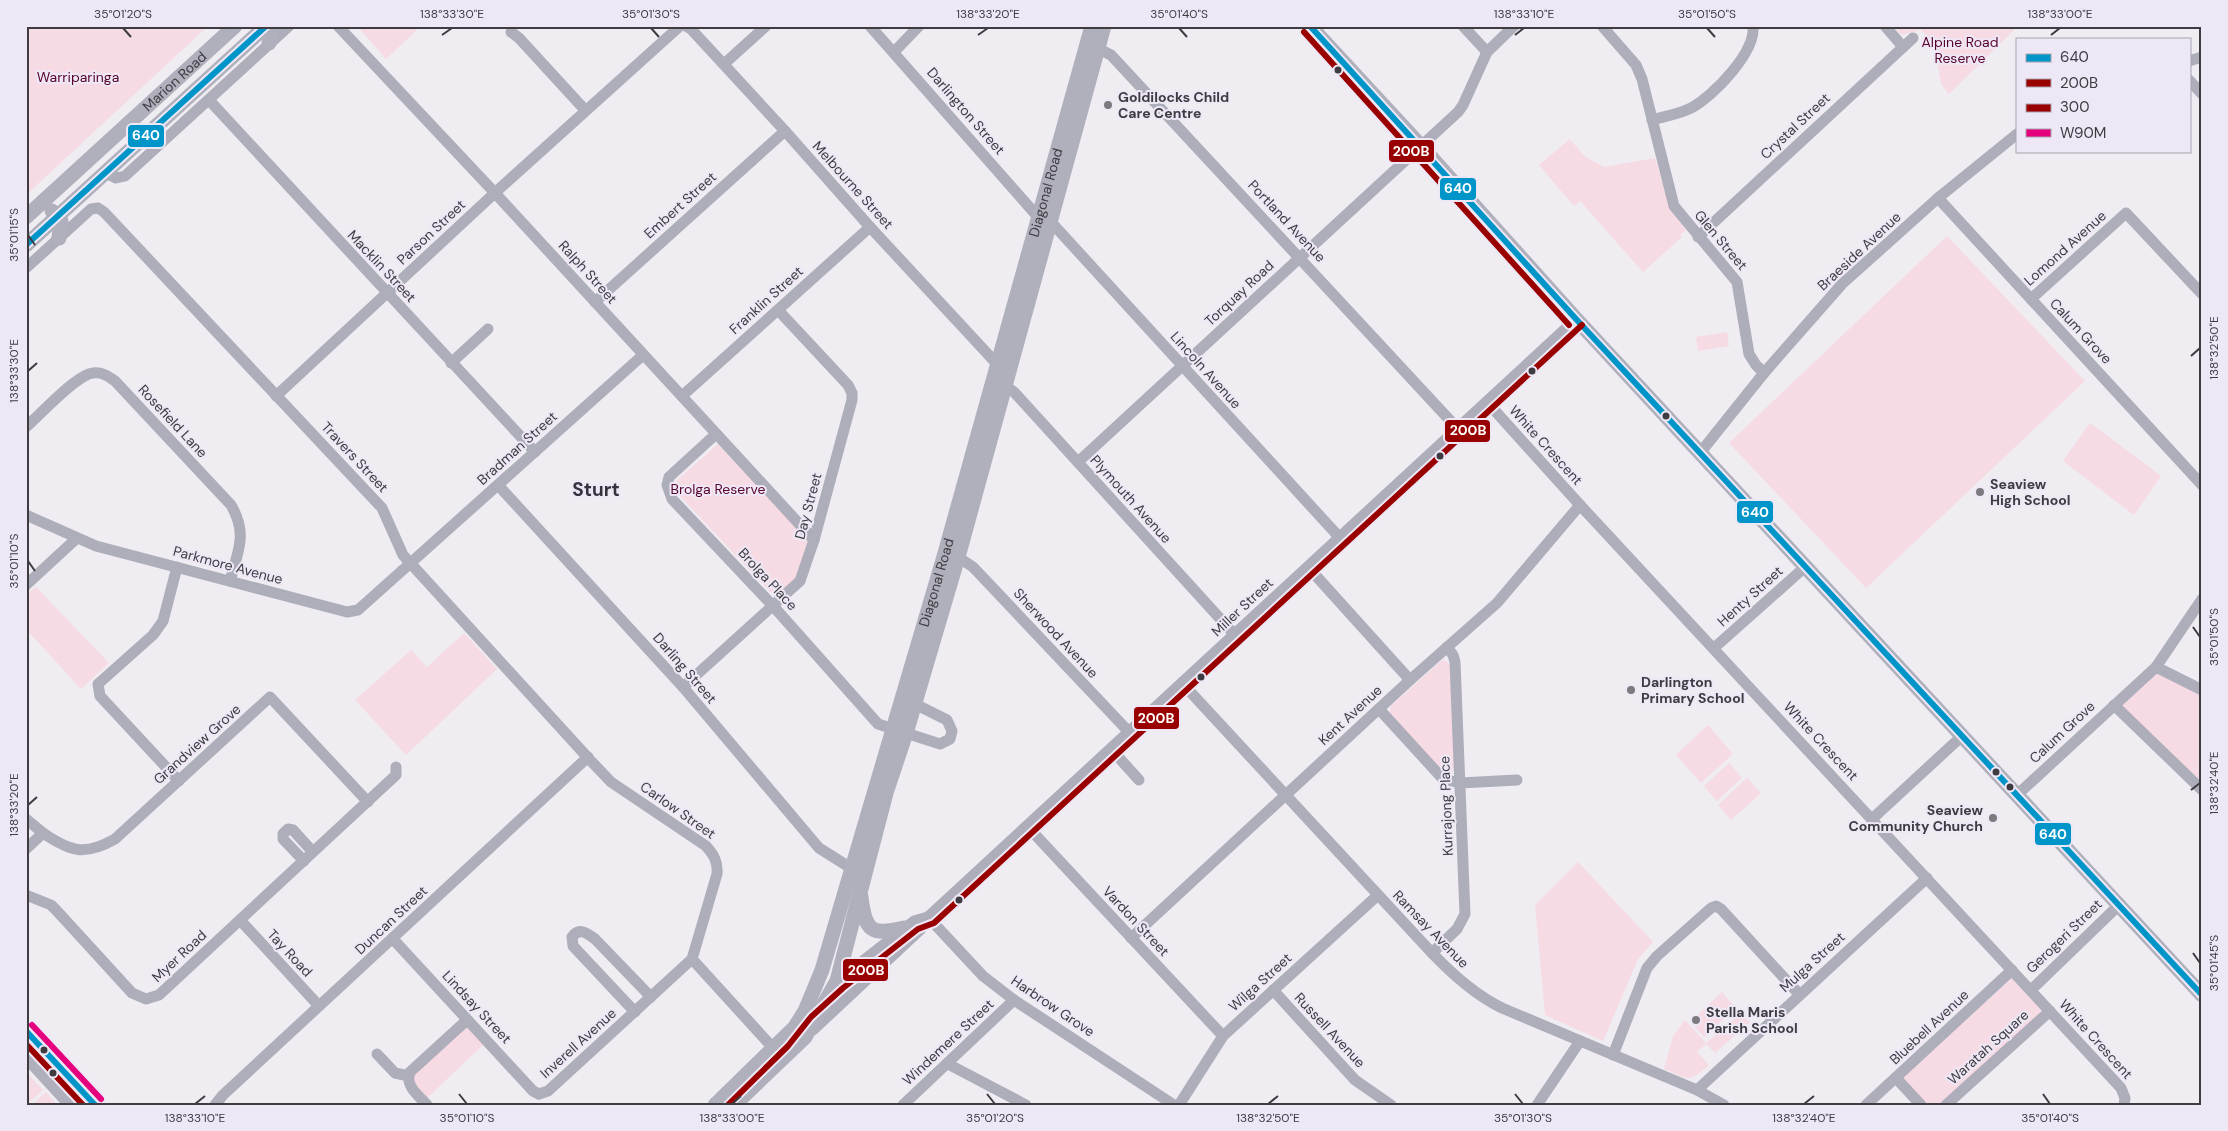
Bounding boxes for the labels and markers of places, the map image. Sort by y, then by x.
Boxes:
unlabelled marker [1333,65,1343,75]
place label: Goldilocks Child Care Centre [1118,88,1229,122]
marker: Goldilocks Child Care Centre [1102,99,1114,111]
unlabelled marker [1527,366,1537,376]
unlabelled marker [1661,411,1671,421]
unlabelled marker [1435,451,1445,461]
place label: Seaview High School [1990,475,2071,509]
marker: Seaview High School [1974,486,1986,498]
unlabelled marker [1196,672,1206,682]
place label: Darlington Primary School [1641,673,1744,707]
marker: Darlington Primary School [1625,684,1637,696]
unlabelled marker [1991,767,2001,777]
unlabelled marker [2005,782,2015,792]
place label: Seaview Community Church [1849,801,1984,835]
marker: Seaview Community Church [1987,812,1999,824]
unlabelled marker [954,895,964,905]
place label: Stella Maris Parish School [1706,1003,1798,1037]
marker: Stella Maris Parish School [1690,1014,1702,1026]
unlabelled marker [39,1045,49,1055]
unlabelled marker [48,1068,58,1078]

